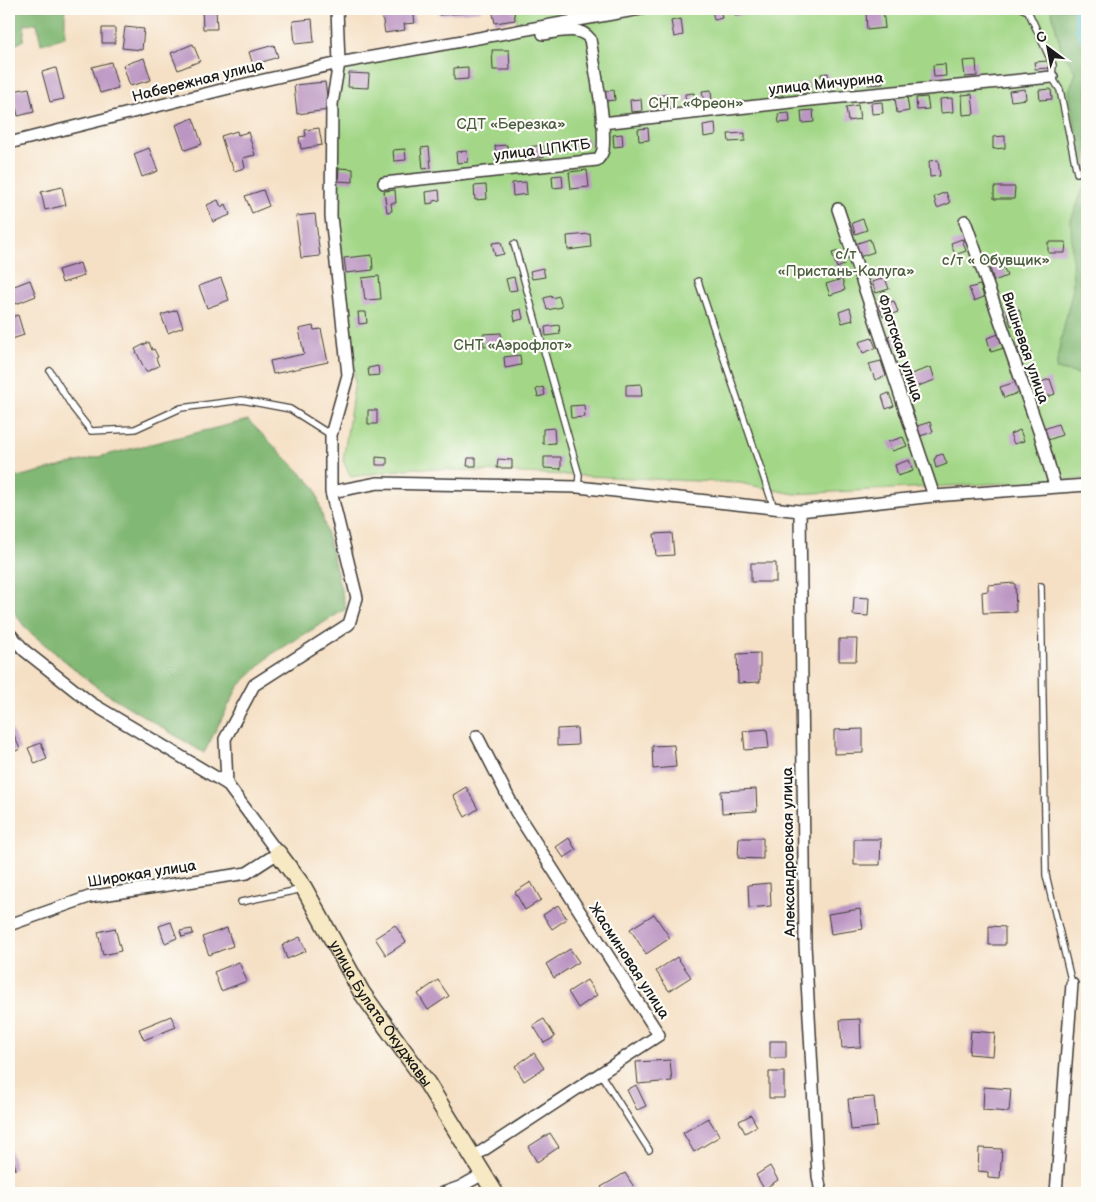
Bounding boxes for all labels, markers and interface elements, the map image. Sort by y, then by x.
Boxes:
north arrow [1024,22,1074,72]
text: С [1033,27,1050,47]
street label: Набережная улица [130,55,266,107]
street label: улица Мичурина [768,69,884,99]
park label: СНТ «Фреон» [648,94,744,113]
park label: СДТ «Березка» [456,115,566,134]
street label: улица ЦПКТБ [493,135,592,165]
park label: с/т «Пристань-Калуга» [778,245,914,281]
park label: с/т « Обувщик» [942,251,1050,270]
street label: Вишневая улица [997,290,1053,406]
street label: Флотская улица [873,292,927,404]
park label: СНТ «Аэрофлот» [454,336,572,355]
street label: Александровская улица [778,767,800,938]
street label: Широкая улица [86,856,198,892]
street label: Жасминовая улица [584,899,674,1023]
street label: улица Булата Окуджавы [325,937,436,1091]

